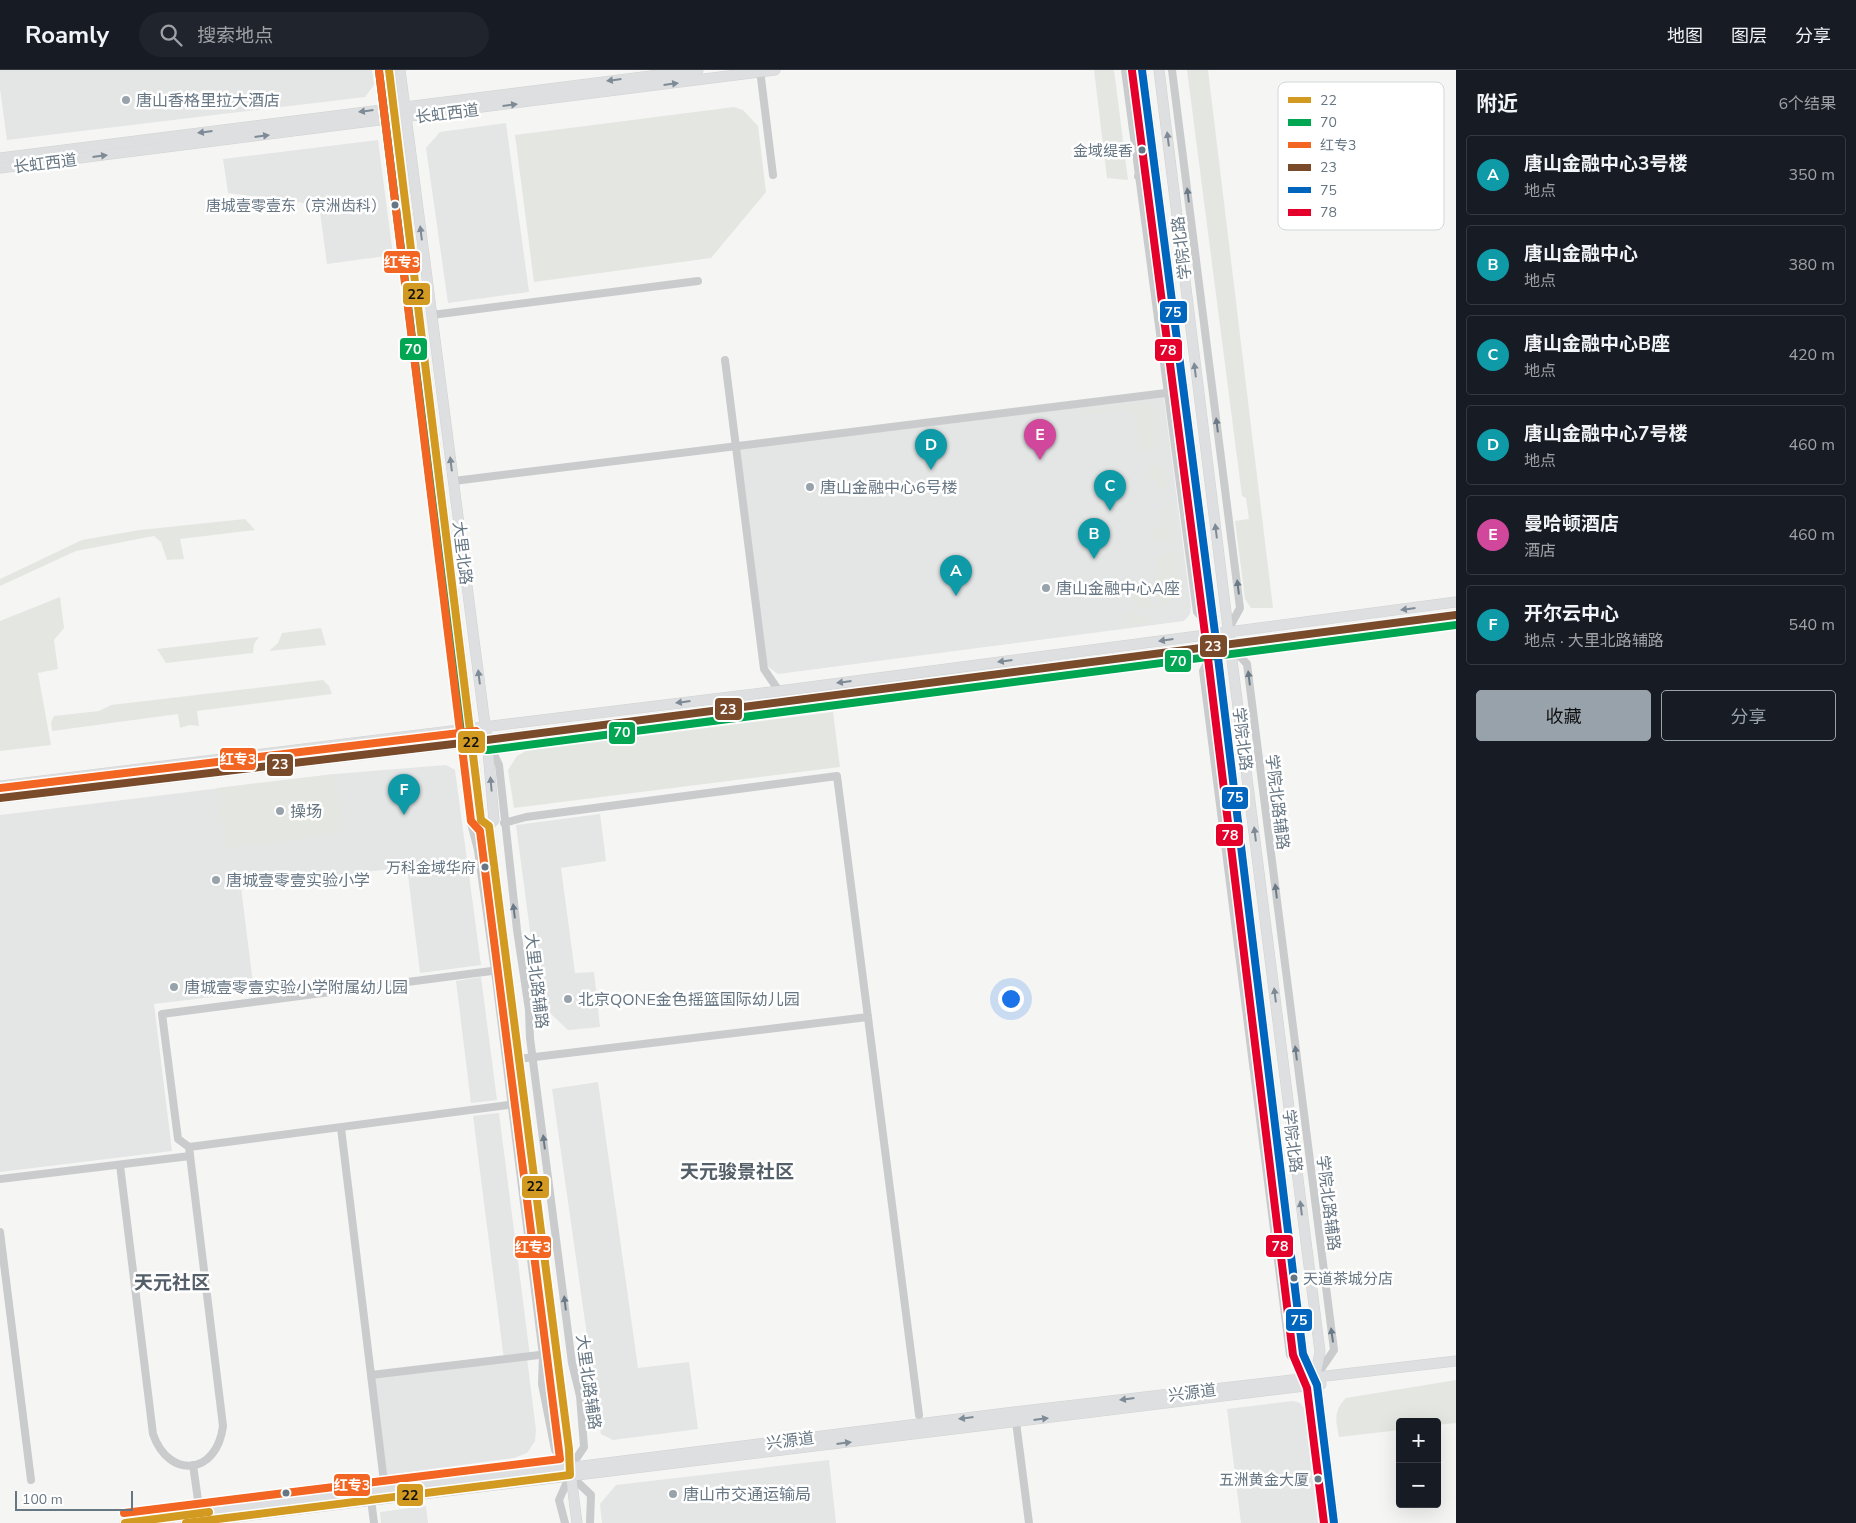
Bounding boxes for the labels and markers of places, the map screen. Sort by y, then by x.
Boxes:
place label: 唐山香格里拉大酒店 [136,90,280,112]
marker: 唐山香格里拉大酒店 [120,94,132,106]
place label: 金域缇香 [1073,141,1133,161]
marker: 金域缇香 [1137,145,1147,155]
place label: 唐城壹零壹东（京洲齿科） [206,196,386,216]
marker: 唐城壹零壹东（京洲齿科） [390,200,400,210]
pin: E [1024,419,1056,460]
pin: D [915,429,947,470]
pin: C [1094,470,1126,511]
place label: 唐山金融中心6号楼 [820,477,958,499]
marker: 唐山金融中心6号楼 [804,481,816,493]
pin: B [1078,518,1110,559]
pin: A [940,555,972,596]
place label: 唐山金融中心A座 [1056,578,1180,600]
marker: 唐山金融中心A座 [1040,582,1052,594]
pin: F [388,774,420,815]
place label: 操场 [290,801,322,823]
marker: 操场 [274,805,286,817]
place label: 万科金域华府 [386,858,476,878]
marker: 万科金域华府 [480,862,490,872]
place label: 唐城壹零壹实验小学 [226,870,370,892]
marker: 唐城壹零壹实验小学 [210,874,222,886]
place label: 唐城壹零壹实验小学附属幼儿园 [184,977,408,999]
marker: 唐城壹零壹实验小学附属幼儿园 [168,981,180,993]
place label: 北京QONE金色摇篮国际幼儿园 [578,989,800,1011]
marker: 北京QONE金色摇篮国际幼儿园 [562,993,574,1005]
place label: 天道茶城分店 [1303,1269,1393,1289]
marker: 天道茶城分店 [1289,1273,1299,1283]
place label: 五洲黄金大厦 [1219,1470,1309,1490]
marker: 五洲黄金大厦 [1313,1474,1323,1484]
place label: 唐山市交通运输局 [683,1484,811,1506]
unlabelled marker [281,1488,291,1498]
marker: 唐山市交通运输局 [667,1488,679,1500]

